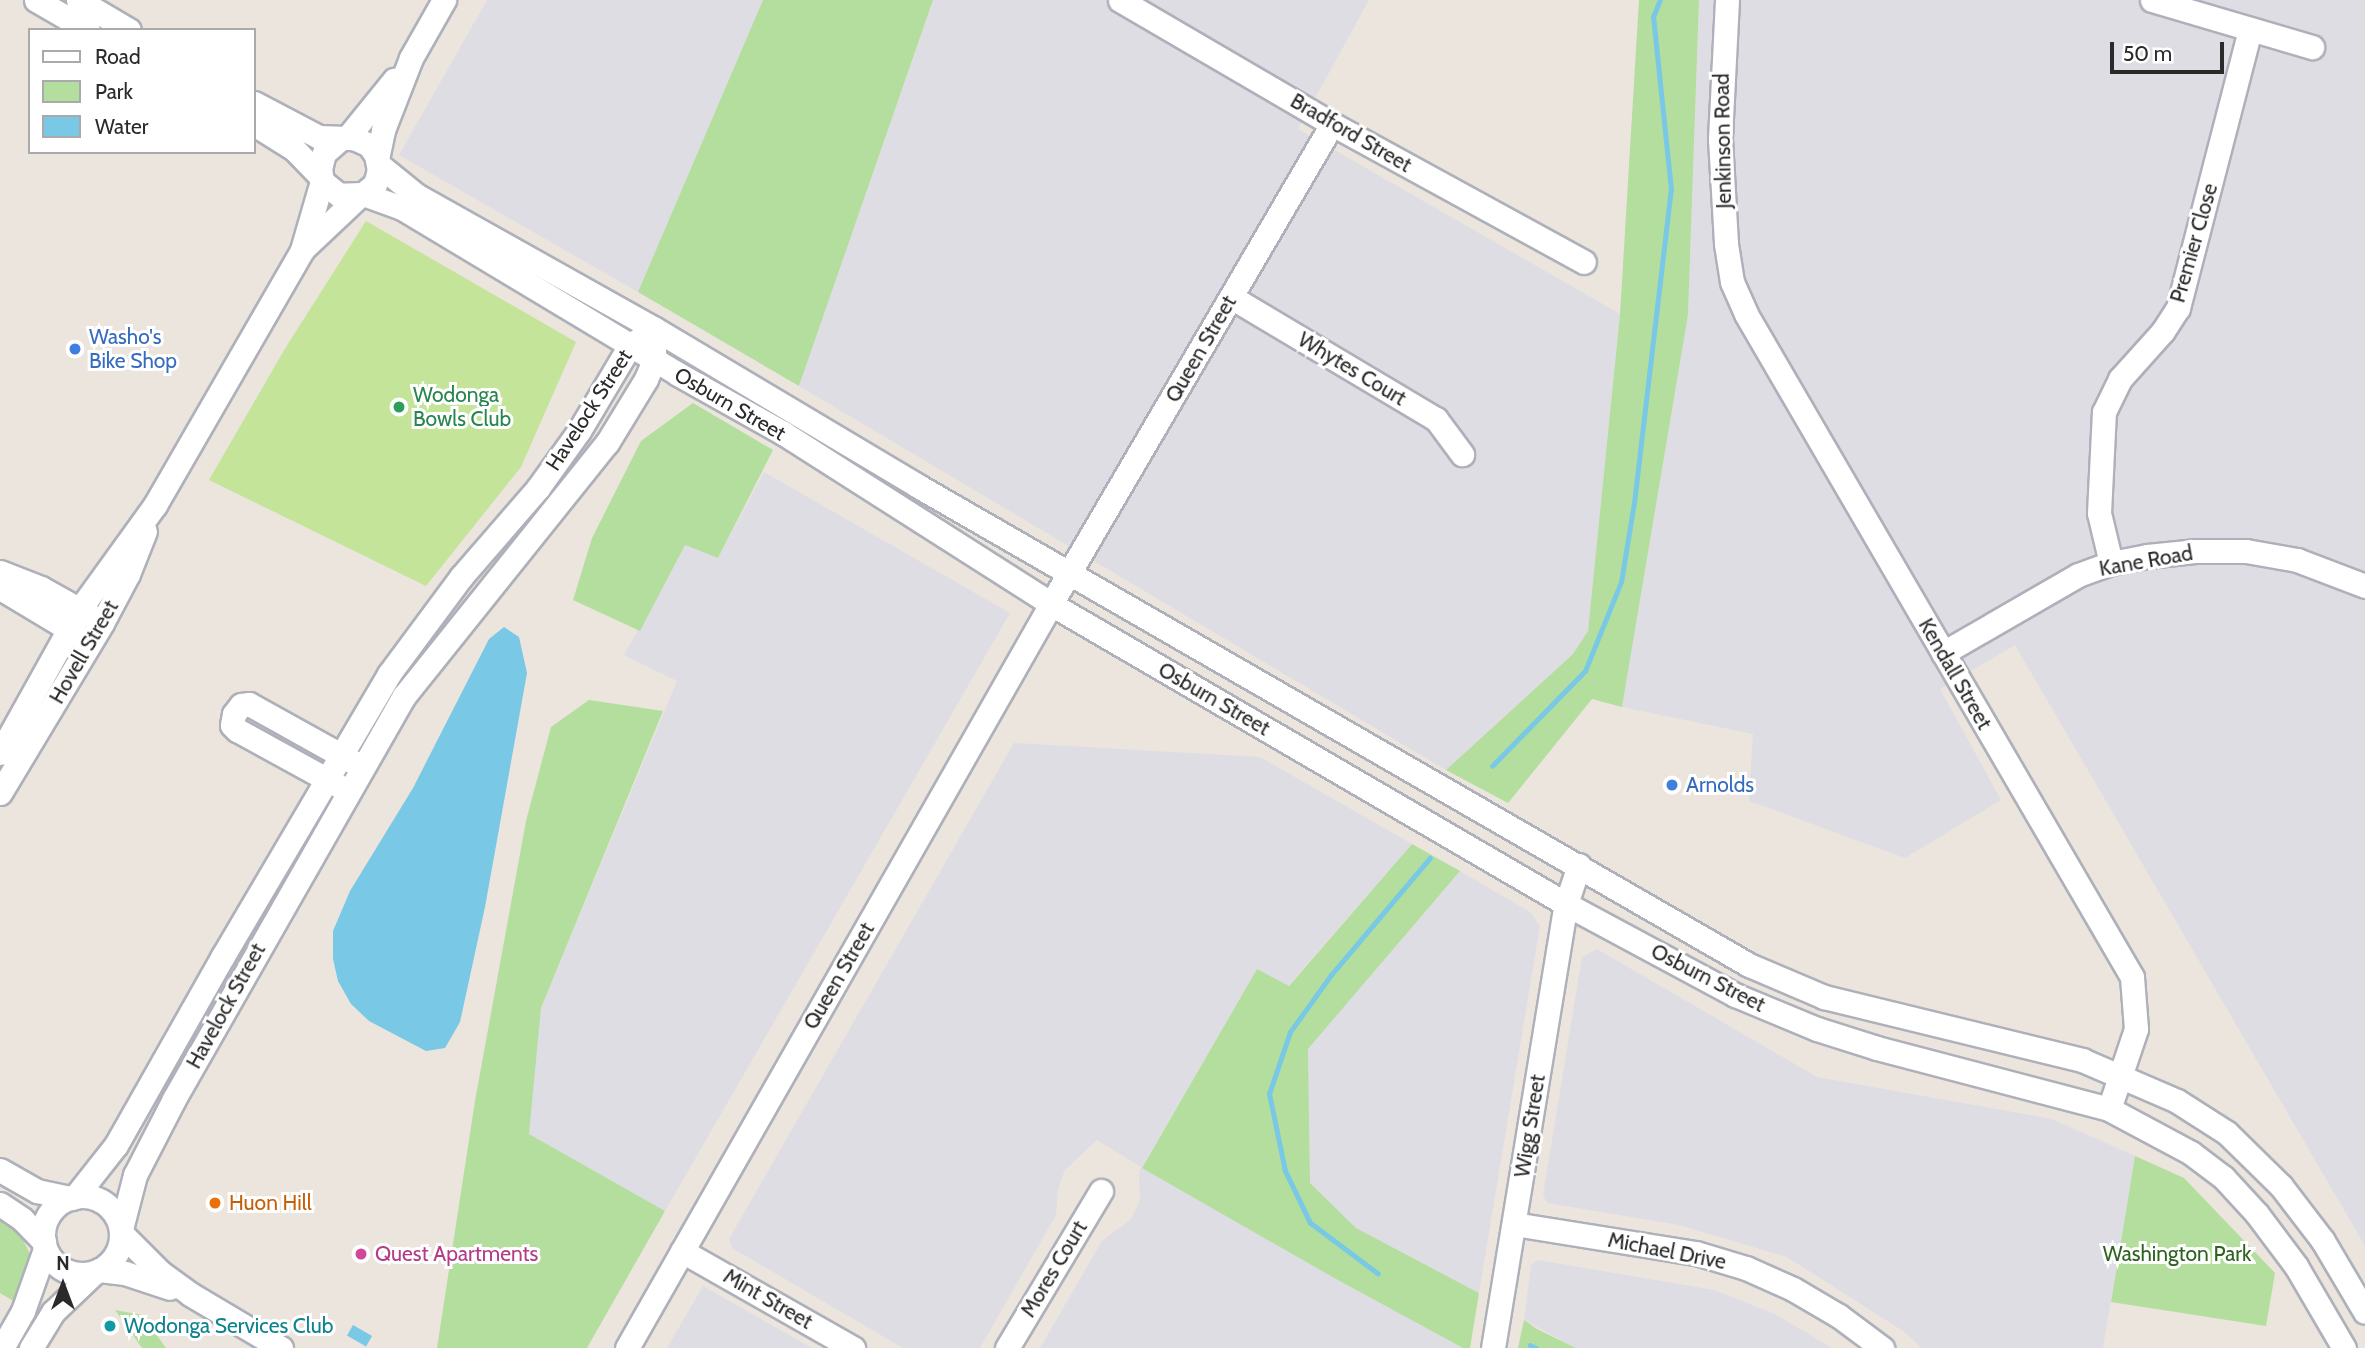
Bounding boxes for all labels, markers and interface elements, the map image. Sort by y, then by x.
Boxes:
legend [28,28,256,154]
scale bar [2113,28,2227,72]
text: 50 m [2123,41,2172,66]
text: Road [95,44,141,69]
street label: Jenkinson Road [1709,73,1737,209]
text: Park [95,79,133,104]
street label: Bradford Street [1286,88,1416,178]
text: Water [95,114,148,139]
street label: Premier Close [2165,181,2223,305]
street label: Queen Street [1160,291,1242,407]
place label: Washo's Bike Shop [89,324,177,374]
street label: Whytes Court [1293,327,1411,411]
marker: Washo's Bike Shop [67,341,83,357]
street label: Havelock Street [541,345,637,475]
street label: Osburn Street [670,362,790,446]
place label: Wodonga Bowls Club [413,382,511,432]
marker: Wodonga Bowls Club [391,399,407,415]
street label: Kane Road [2097,540,2195,582]
street label: Hovell Street [44,596,124,708]
street label: Kendall Street [1913,614,1997,734]
street label: Osburn Street [1154,657,1274,741]
place label: Arnolds [1686,772,1754,798]
marker: Arnolds [1664,777,1680,793]
street label: Queen Street [798,918,880,1034]
street label: Havelock Street [181,939,271,1073]
street label: Osburn Street [1647,939,1769,1017]
street label: Wigg Street [1509,1073,1551,1179]
place label: Huon Hill [229,1190,312,1216]
marker: Huon Hill [207,1195,223,1211]
street label: Mores Court [1015,1216,1093,1322]
street label: Michael Drive [1606,1227,1728,1275]
place label: Quest Apartments [375,1241,538,1267]
park label: Washington Park [2103,1241,2251,1267]
marker: Quest Apartments [353,1246,369,1262]
north arrow [28,1250,98,1320]
text: N [56,1252,70,1275]
street label: Mint Street [719,1263,817,1335]
place label: Wodonga Services Club [124,1313,333,1339]
marker: Wodonga Services Club [102,1318,118,1334]

